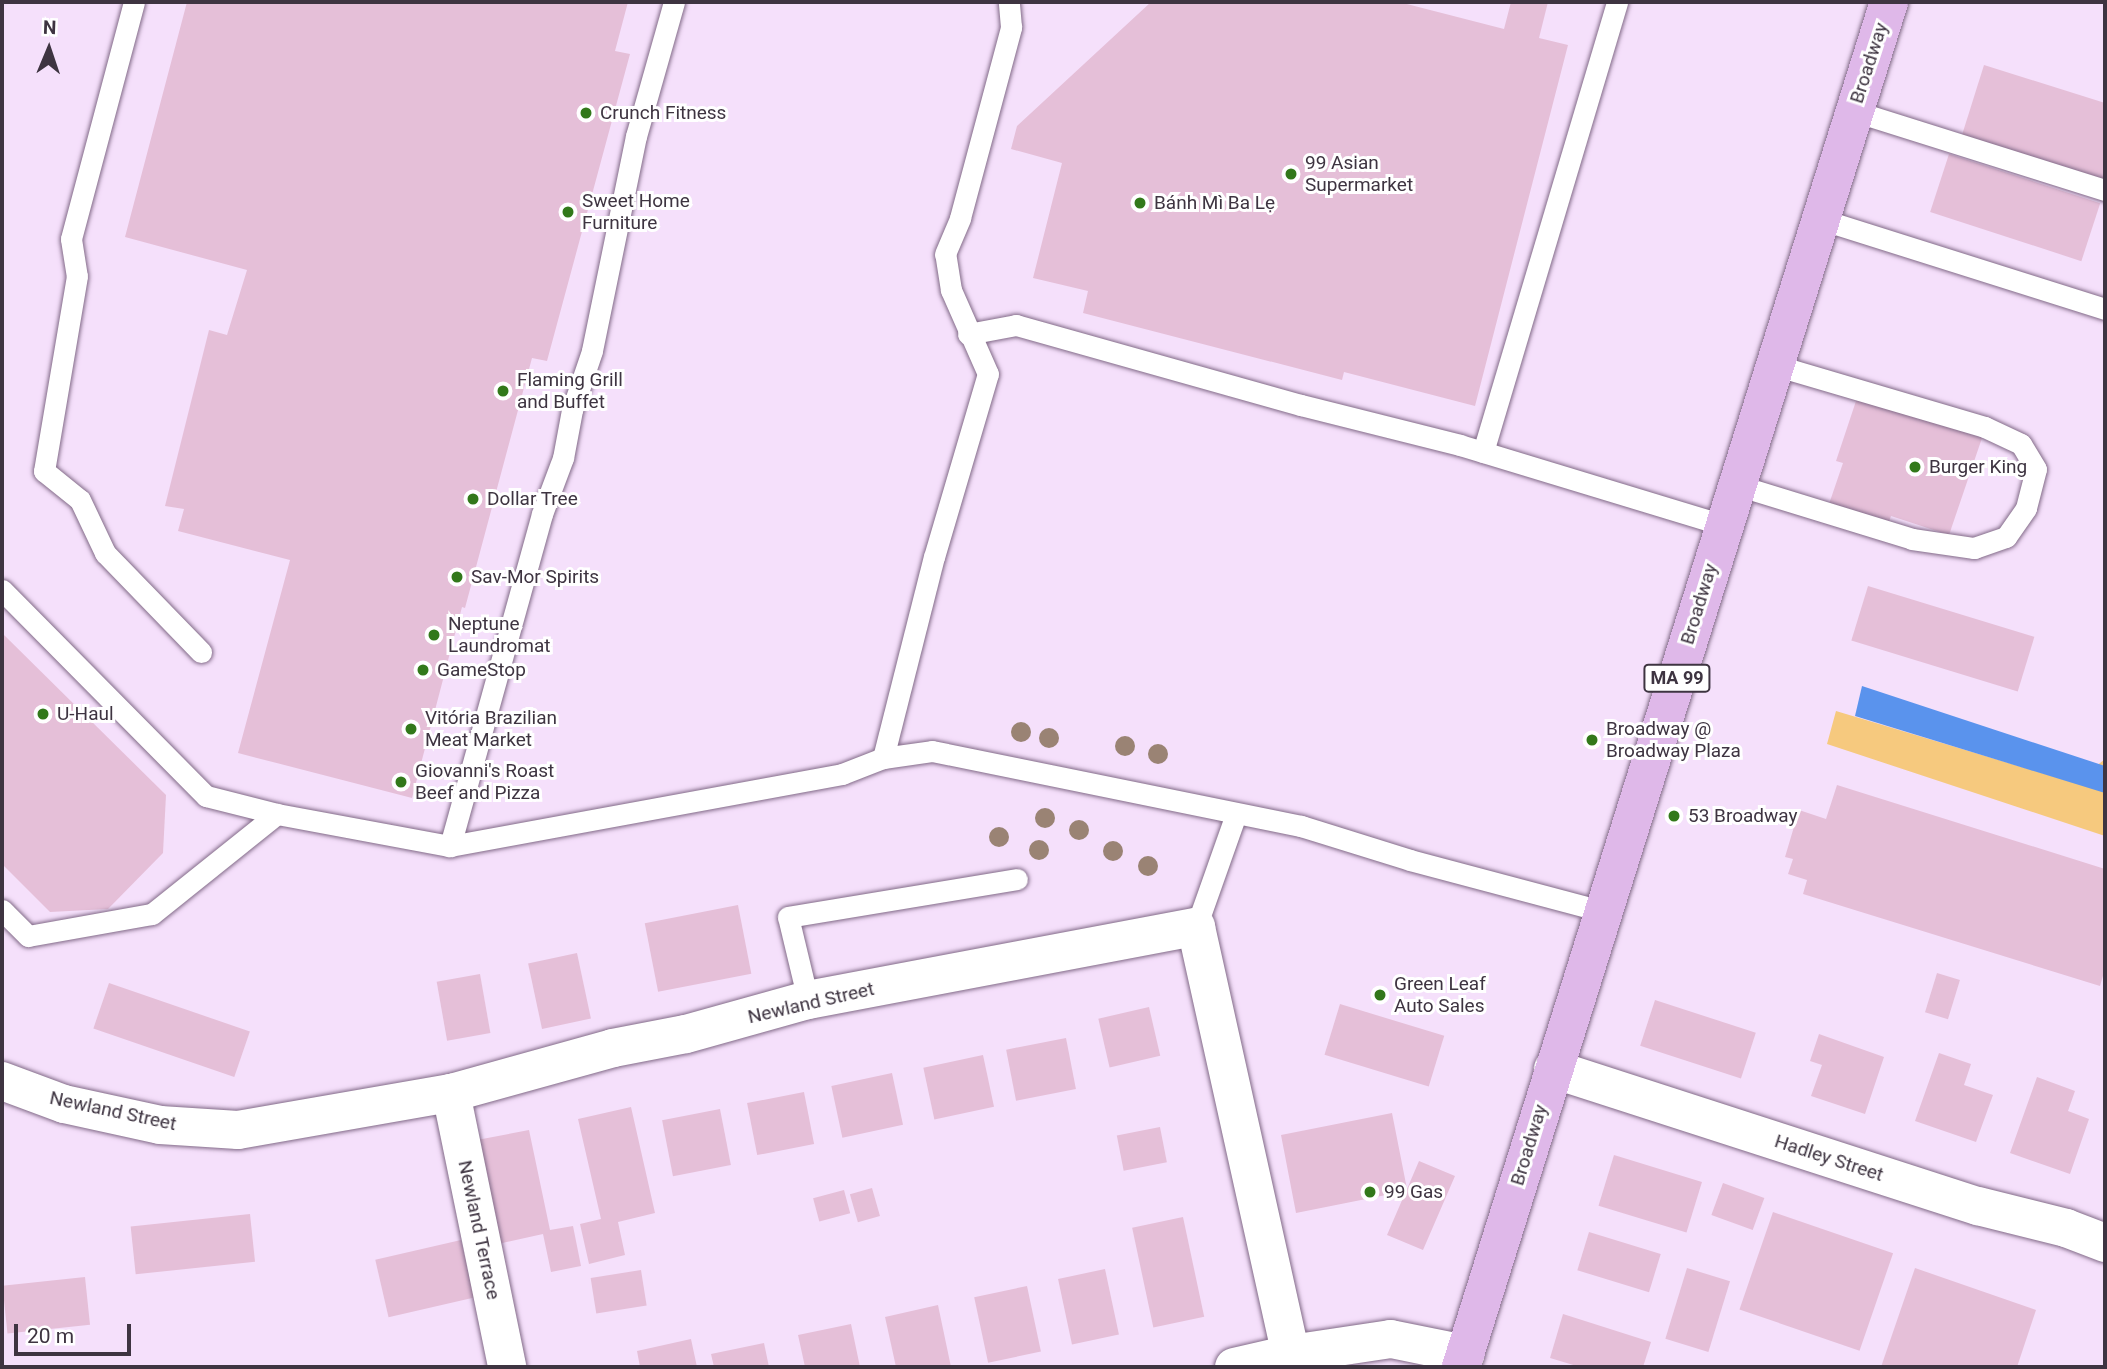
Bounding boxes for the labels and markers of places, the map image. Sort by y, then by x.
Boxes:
place label: Crunch Fitness [600,102,726,124]
marker: Crunch Fitness [578,105,594,121]
place label: 99 Asian Supermarket [1305,152,1413,196]
marker: 99 Asian Supermarket [1283,166,1299,182]
place label: Sweet Home Furniture [582,190,690,234]
place label: Bánh Mì Ba Lẹ [1154,192,1275,214]
marker: Bánh Mì Ba Lẹ [1132,195,1148,211]
marker: Sweet Home Furniture [560,204,576,220]
place label: Flaming Grill and Buffet [517,369,623,413]
marker: Flaming Grill and Buffet [495,383,511,399]
place label: Burger King [1929,456,2027,478]
marker: Burger King [1907,459,1923,475]
place label: Dollar Tree [487,488,578,510]
marker: Dollar Tree [465,491,481,507]
place label: Sav-Mor Spirits [471,566,599,588]
marker: Sav-Mor Spirits [449,569,465,585]
place label: Neptune Laundromat [448,613,551,657]
marker: Neptune Laundromat [426,627,442,643]
place label: GameStop [437,659,526,681]
marker: GameStop [415,662,431,678]
place label: U-Haul [57,703,114,725]
marker: U-Haul [35,706,51,722]
place label: Vitória Brazilian Meat Market [425,707,557,751]
place label: Broadway @ Broadway Plaza [1606,718,1741,762]
marker: Vitória Brazilian Meat Market [403,721,419,737]
marker: Broadway @ Broadway Plaza [1584,732,1600,748]
place label: Giovanni's Roast Beef and Pizza [415,760,554,804]
marker: Giovanni's Roast Beef and Pizza [393,774,409,790]
place label: 53 Broadway [1688,805,1798,827]
marker: 53 Broadway [1666,808,1682,824]
place label: Green Leaf Auto Sales [1394,973,1486,1017]
marker: Green Leaf Auto Sales [1372,987,1388,1003]
place label: 99 Gas [1384,1181,1443,1203]
marker: 99 Gas [1362,1184,1378,1200]

